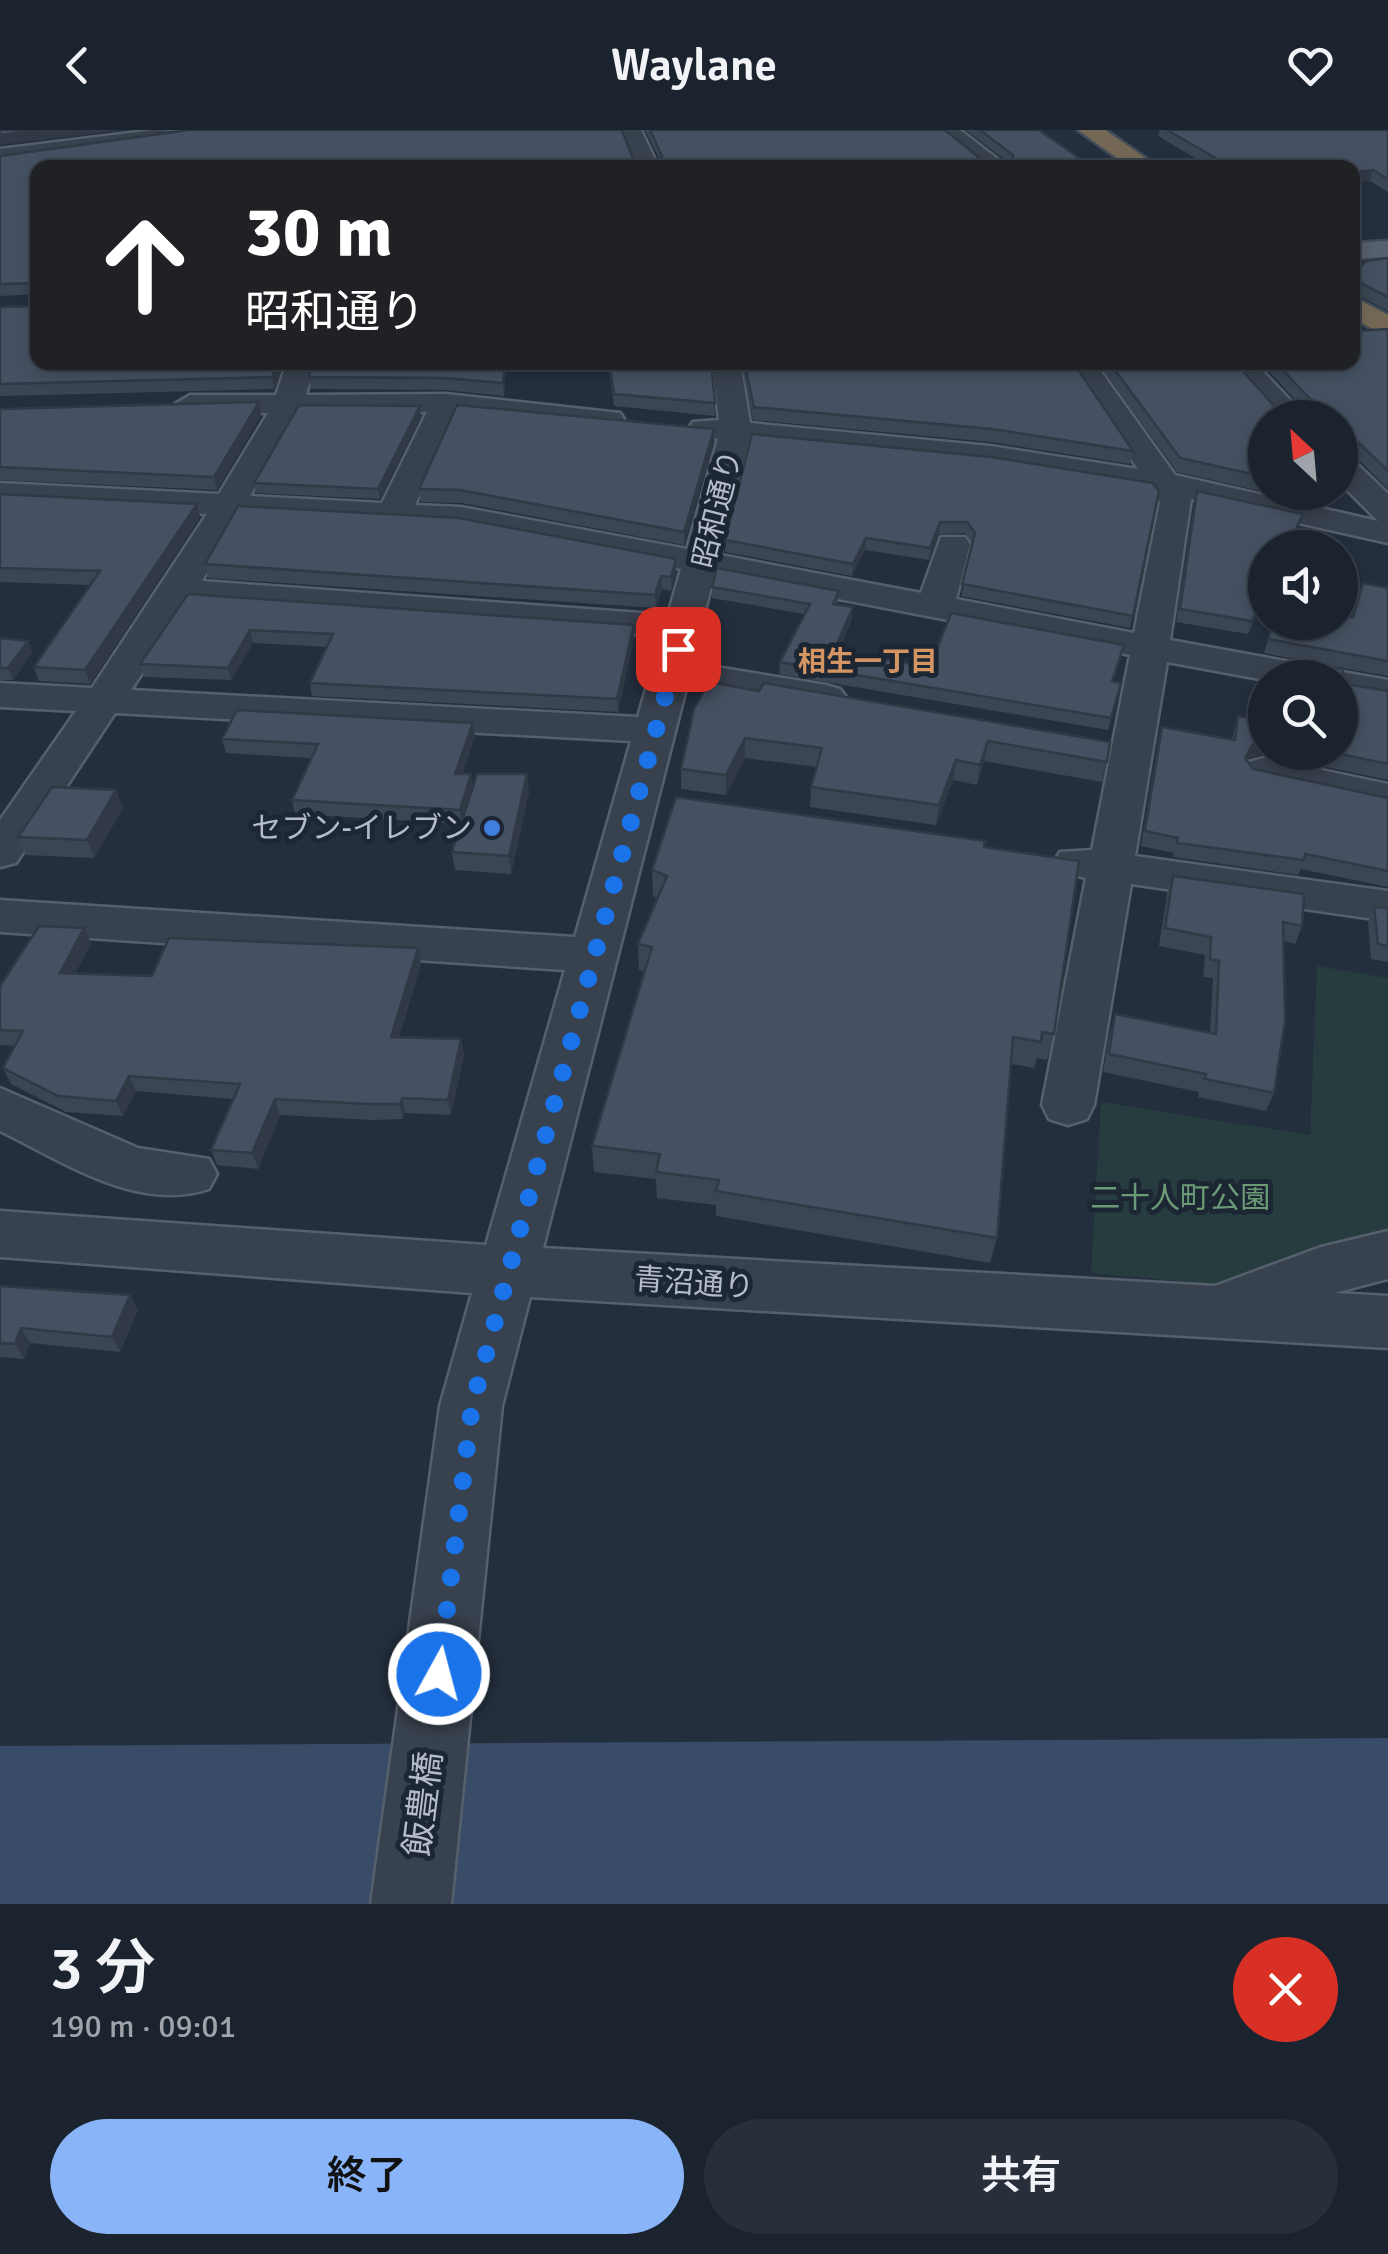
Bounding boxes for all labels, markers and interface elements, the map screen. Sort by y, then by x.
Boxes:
icon: back [50,38,105,93]
text: Waylane [611,38,777,93]
icon: heart [1283,38,1338,93]
text: 30 m [245,189,393,275]
icon: ahead [80,200,210,330]
text: 昭和通り [245,285,425,340]
north arrow [1248,400,1358,510]
map controls [1248,400,1358,770]
street label: 昭和通り [685,446,750,572]
button: sound [1248,530,1358,640]
pin [636,607,721,692]
icon: arrive [651,622,706,677]
district label: 相生一丁目 [798,645,938,679]
button: search [1248,660,1358,770]
place label: セブン-イレブン [252,810,472,847]
marker: セブン-イレブン [481,817,503,839]
park label: 二十人町公園 [1090,1180,1270,1217]
street label: 青沼通り [633,1261,755,1306]
position arrow [387,1622,491,1726]
street label: 飯豊橋 [396,1749,451,1859]
text: 3 分 [50,1932,156,2006]
button: close [1233,1937,1338,2042]
text: 190 m · 09:01 [50,2007,236,2046]
button: 終了 [50,2119,684,2234]
button: 共有 [704,2119,1338,2234]

